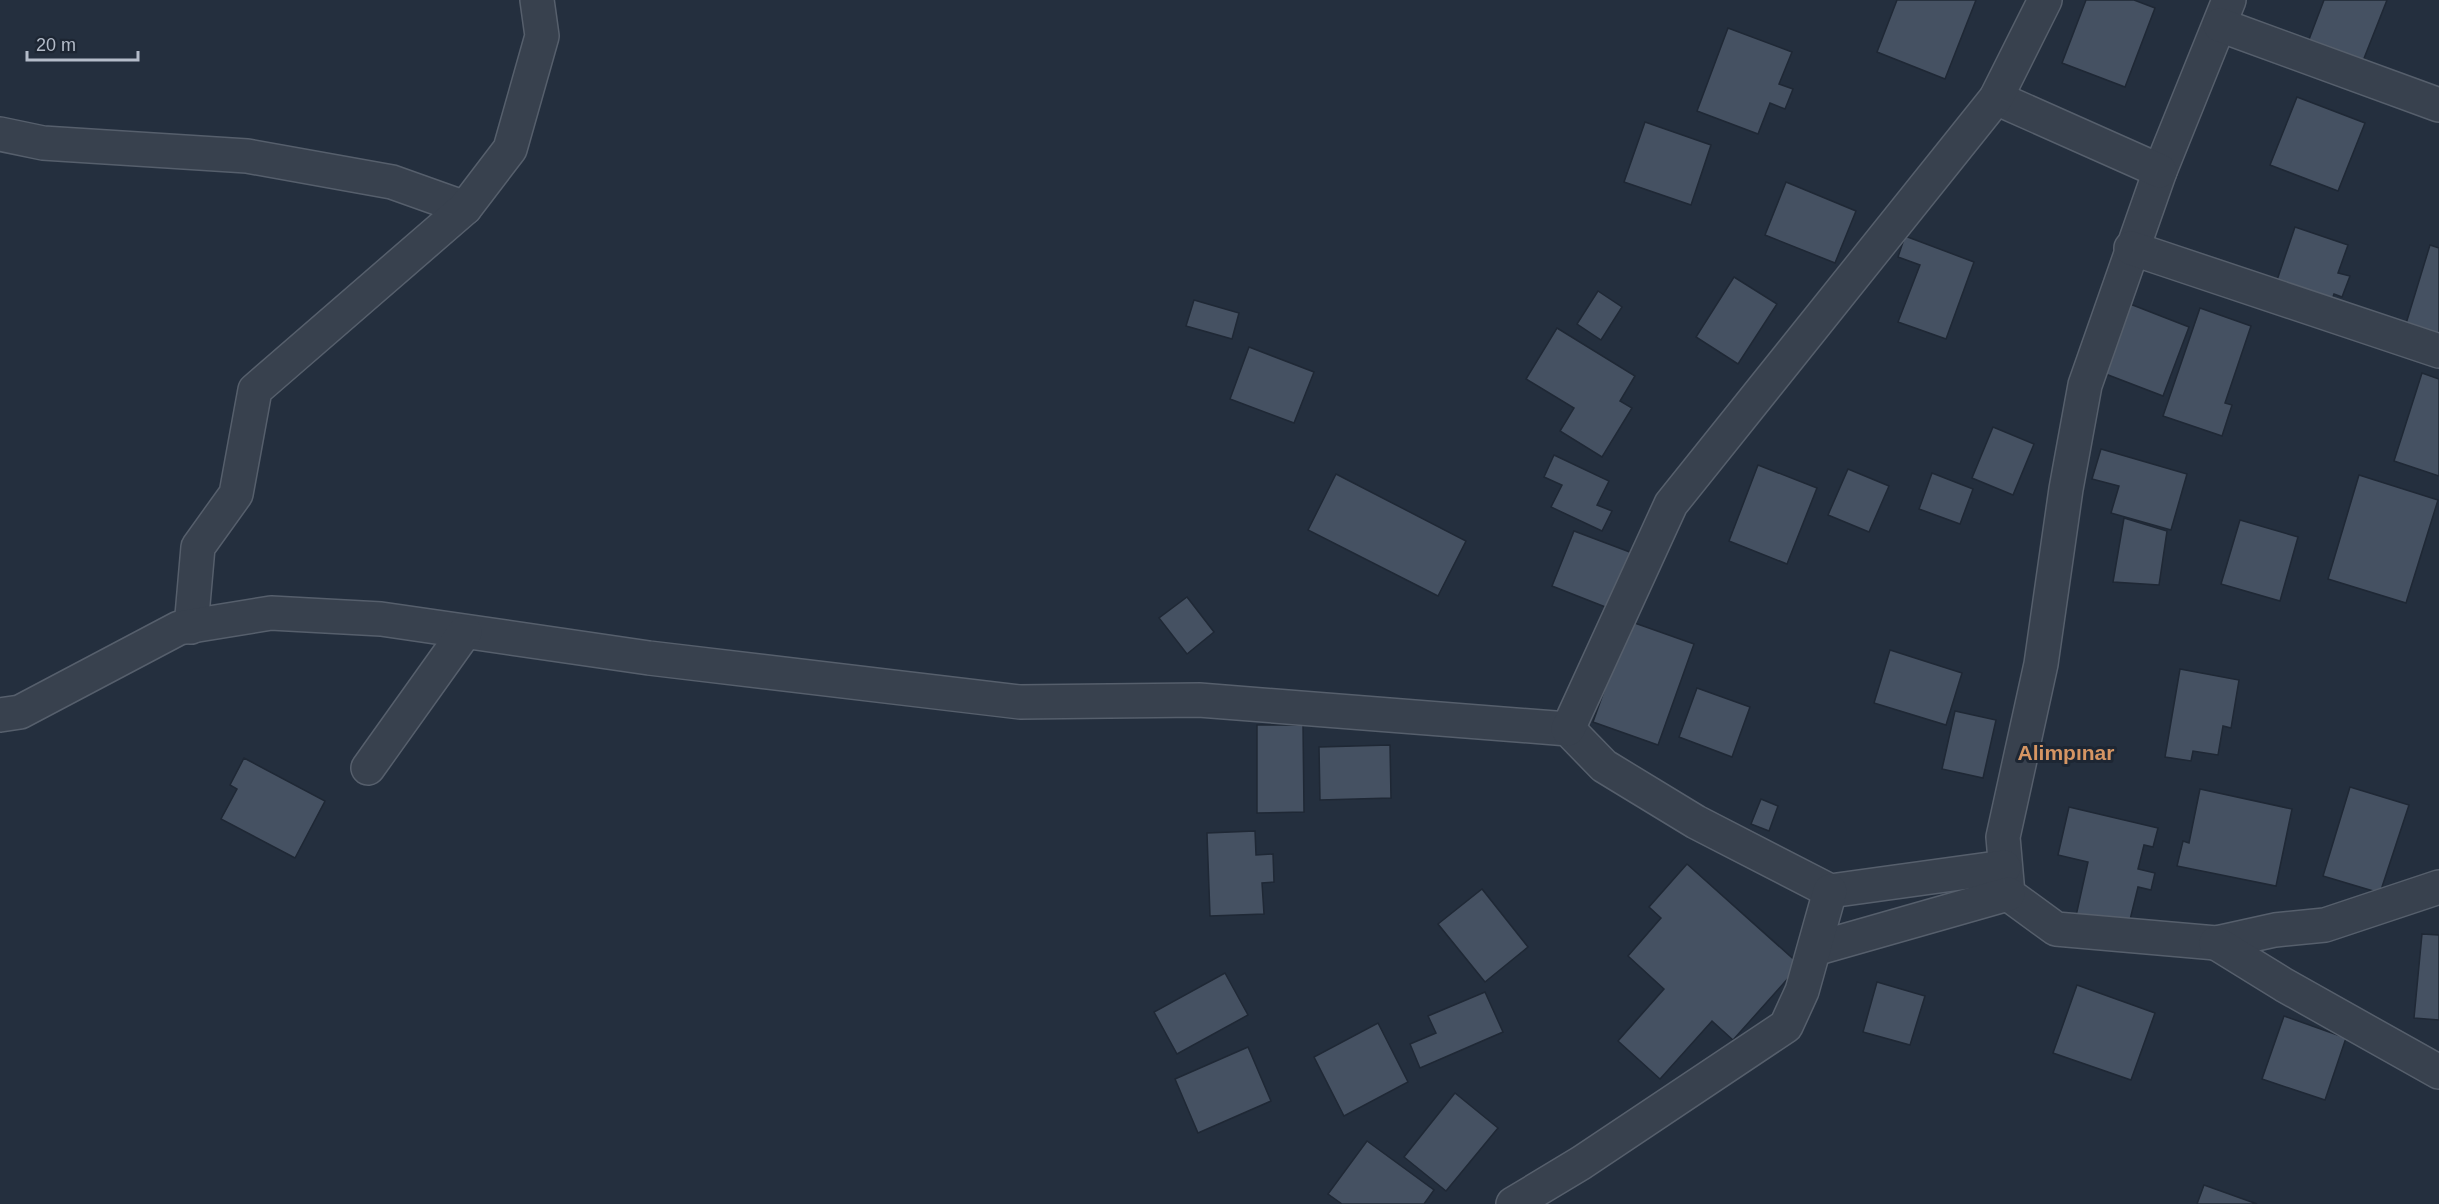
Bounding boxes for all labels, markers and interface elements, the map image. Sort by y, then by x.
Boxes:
scale bar [27,24,138,62]
text: 20 m [36,35,76,55]
district label: Alimpınar [2018,741,2114,764]

